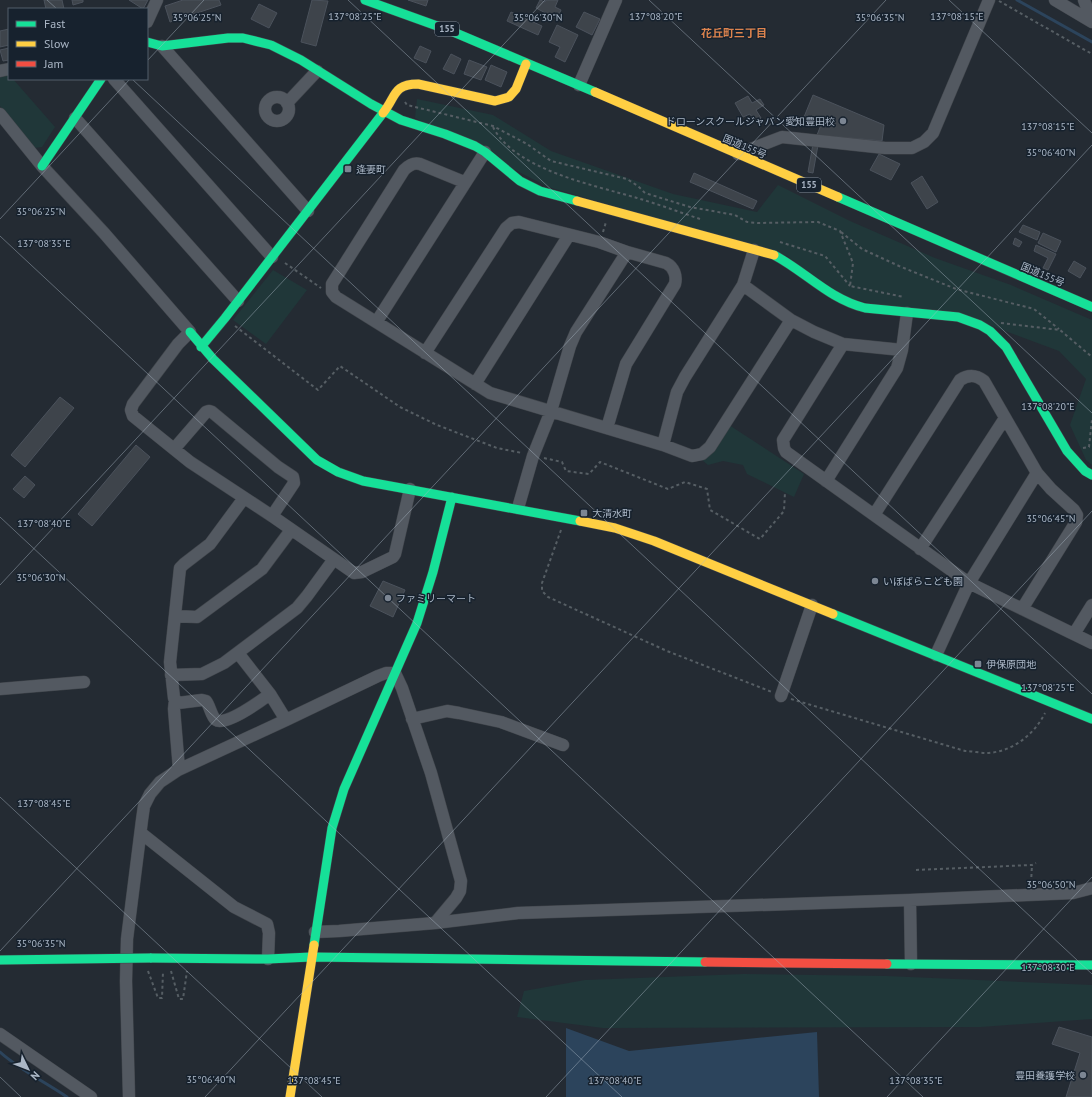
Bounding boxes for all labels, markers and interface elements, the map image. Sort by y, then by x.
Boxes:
legend [8,8,148,80]
text: 137°08'25"E [328,10,382,23]
text: 137°08'20"E [629,10,683,23]
text: 137°08'15"E [930,10,984,23]
text: 35°06'25"N [172,11,222,24]
text: 35°06'30"N [513,11,563,24]
text: 35°06'35"N [855,11,905,24]
text: Fast [44,16,65,31]
road number: 155 [435,22,459,36]
district label: 花丘町三丁目 [701,26,767,40]
text: Slow [44,36,69,51]
text: Jam [43,56,63,71]
place label: ドローンスクールジャパン愛知豊田校 [666,115,835,128]
marker: ドローンスクールジャパン愛知豊田校 [838,116,848,126]
text: 137°08'15"E [1021,120,1075,133]
street label: 国道155号 [721,131,769,162]
text: 35°06'40"N [1026,146,1076,159]
place label: 逢妻町 [356,163,386,176]
marker: 逢妻町 [343,164,353,174]
road number: 155 [797,178,821,192]
text: 35°06'25"N [16,205,66,218]
text: 137°08'35"E [17,237,71,250]
street label: 国道155号 [1019,259,1067,290]
text: 137°08'20"E [1021,400,1075,413]
place label: 大清水町 [592,507,632,520]
marker: 大清水町 [579,508,589,518]
text: 35°06'45"N [1026,512,1076,525]
text: 137°08'40"E [17,517,71,530]
text: 35°06'30"N [16,571,66,584]
place label: いぼばらこども園 [883,575,963,588]
marker: いぼばらこども園 [870,576,880,586]
place label: ファミリーマート [396,592,476,605]
marker: ファミリーマート [383,593,393,603]
place label: 伊保原団地 [986,658,1037,671]
marker: 伊保原団地 [973,659,983,669]
text: 137°08'25"E [1021,681,1075,694]
text: 137°08'45"E [17,797,71,810]
text: 35°06'50"N [1026,878,1076,891]
text: 35°06'35"N [16,937,66,950]
text: 137°08'30"E [1021,961,1075,974]
north arrow [8,1049,48,1089]
text: N [28,1068,43,1083]
place label: 豊田養護学校 [1015,1069,1075,1082]
marker: 豊田養護学校 [1078,1070,1088,1080]
text: 35°06'40"N [186,1073,236,1086]
text: 137°08'45"E [287,1074,341,1087]
text: 137°08'40"E [588,1074,642,1087]
text: 137°08'35"E [889,1074,943,1087]

